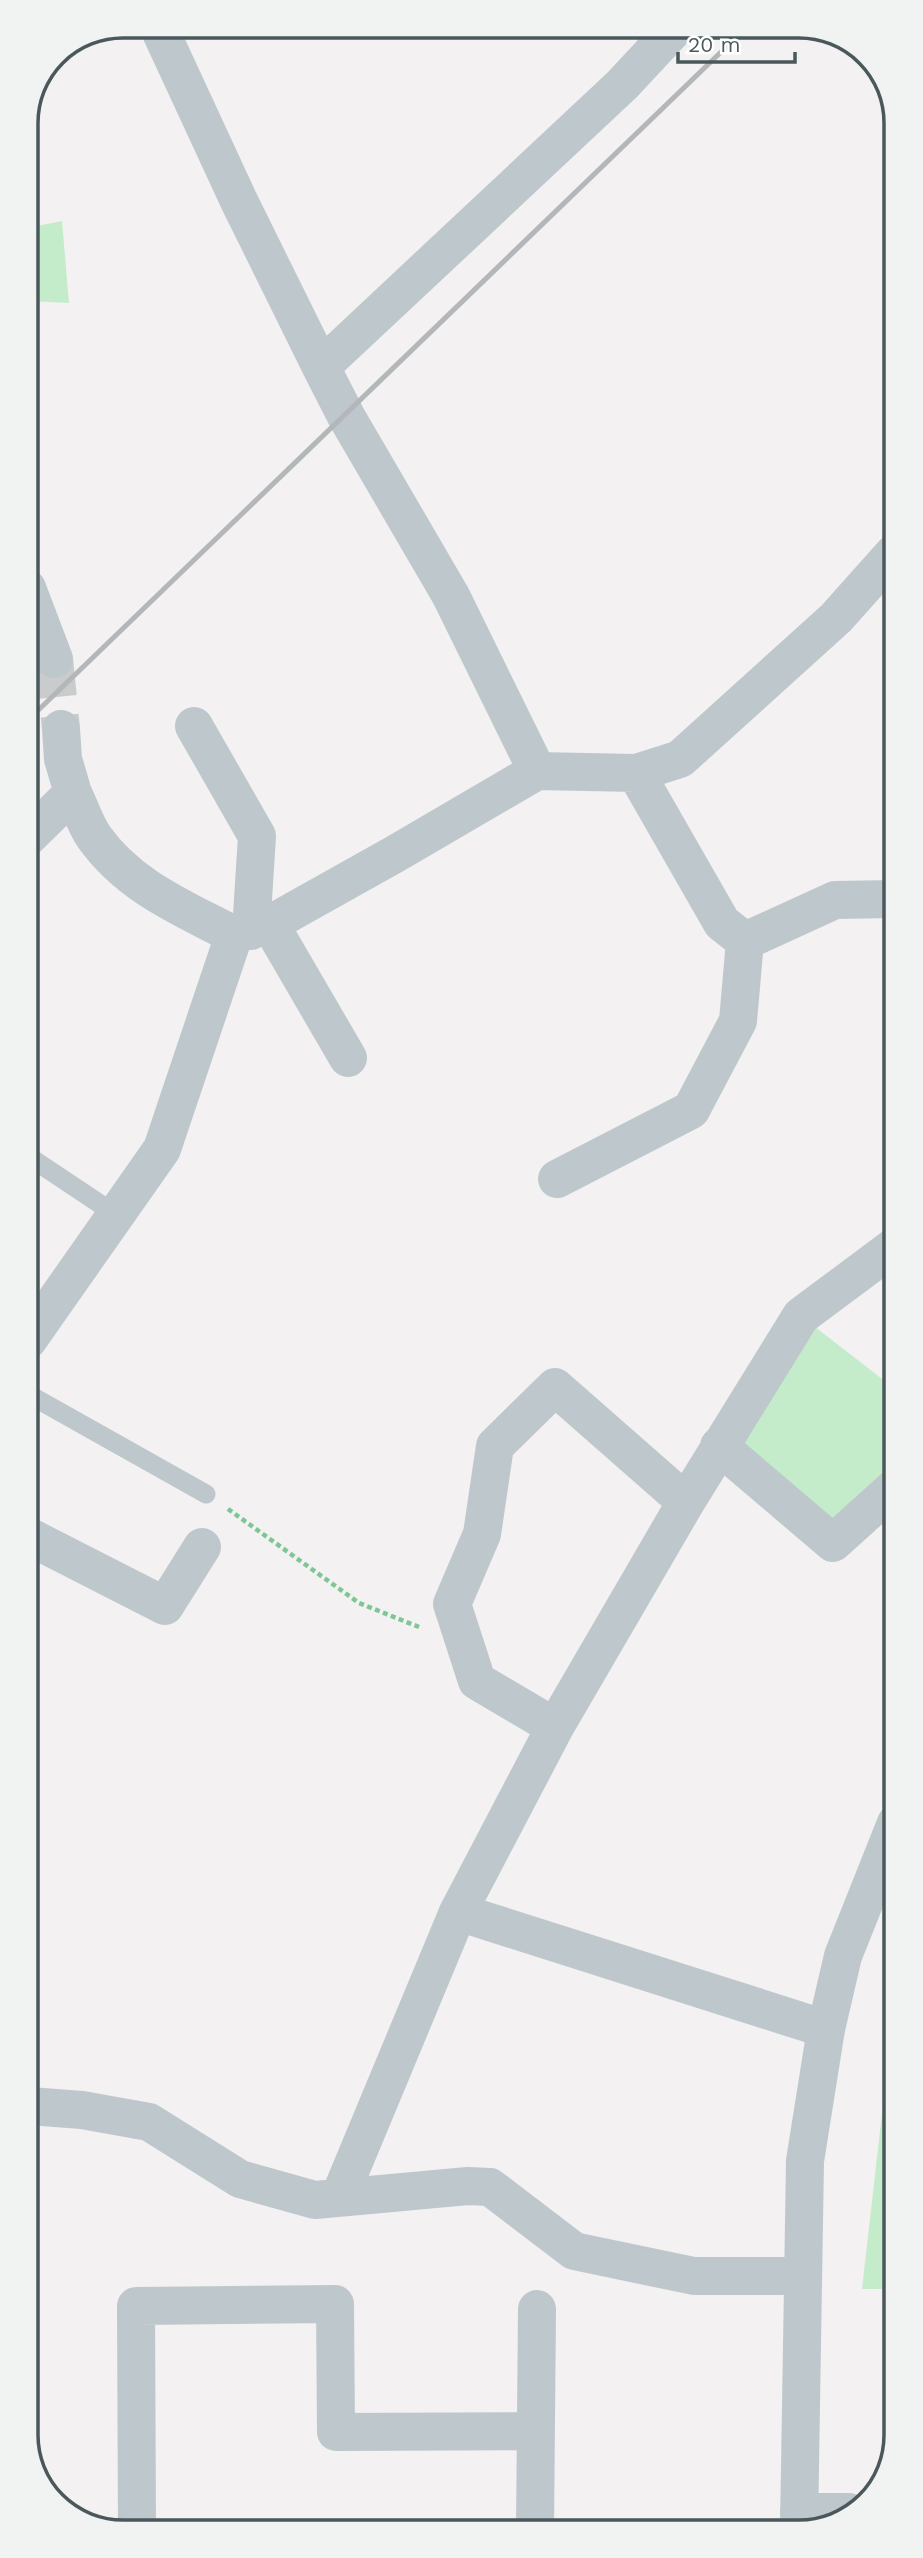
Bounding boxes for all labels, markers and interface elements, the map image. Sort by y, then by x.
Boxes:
scale bar [678,21,795,65]
text: 20 m [688,32,740,57]

